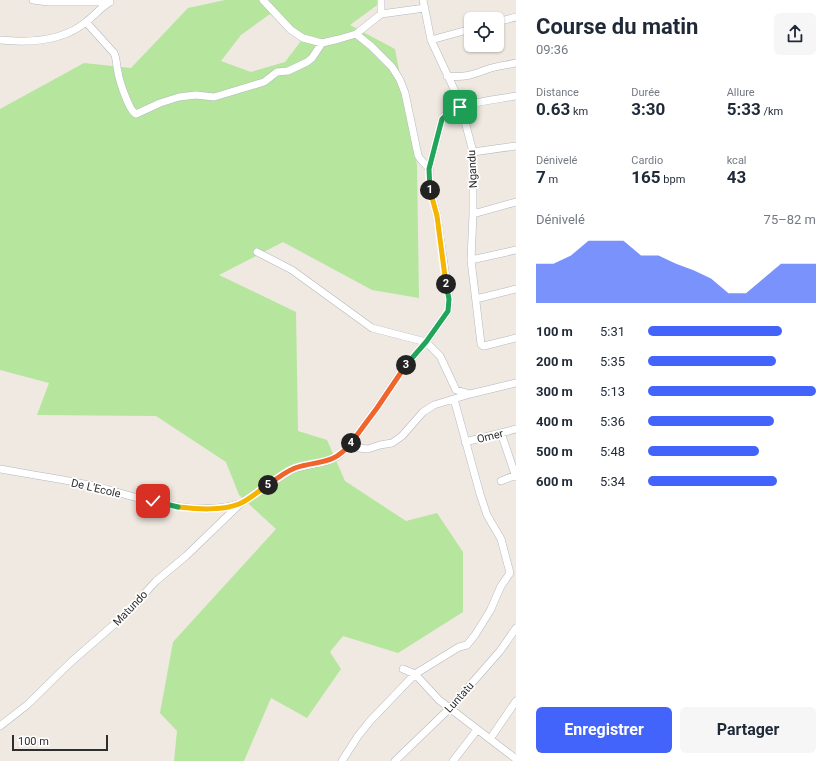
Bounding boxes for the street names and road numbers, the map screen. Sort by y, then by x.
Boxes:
street label: Ngandu [465,149,480,188]
street label: Omer [476,427,505,446]
street label: De L'Ecole [70,476,122,501]
street label: Matundo [110,588,150,629]
street label: Luntatu [442,679,477,715]

